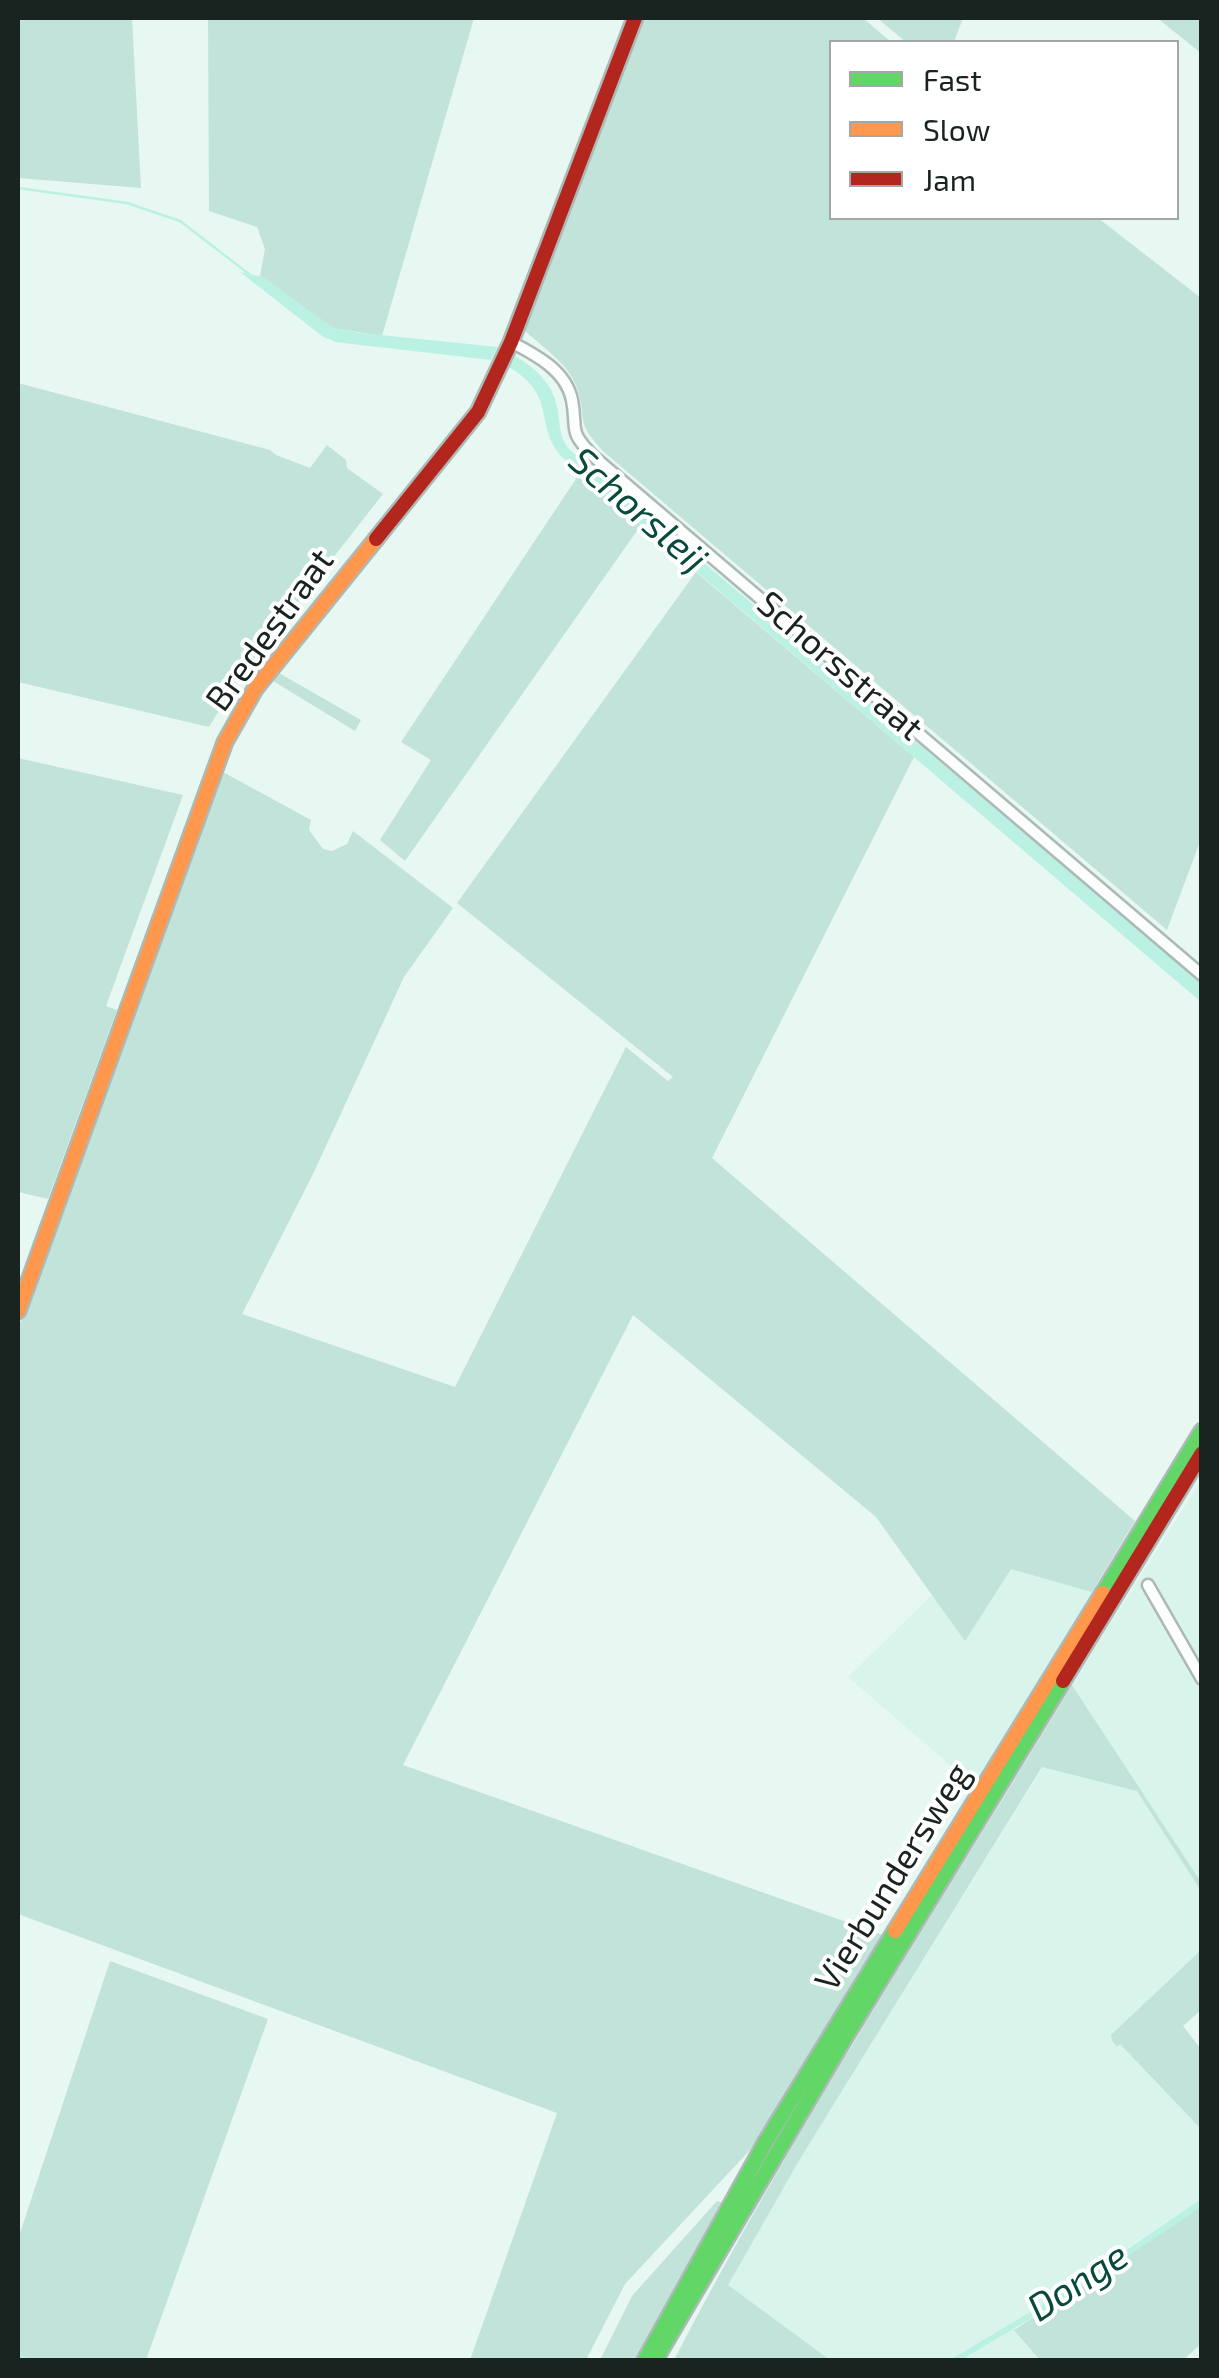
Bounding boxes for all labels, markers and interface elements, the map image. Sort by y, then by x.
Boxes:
legend [829,40,1179,220]
text: Fast [923,61,982,97]
text: Slow [923,111,990,147]
text: Jam [923,161,976,197]
water label: Schorsleij [560,438,716,582]
street label: Bredestraat [197,541,343,719]
street label: Schorsstraat [749,583,931,749]
street label: Vierbundersweg [806,1755,980,1999]
water label: Donge [1019,2233,1137,2331]

